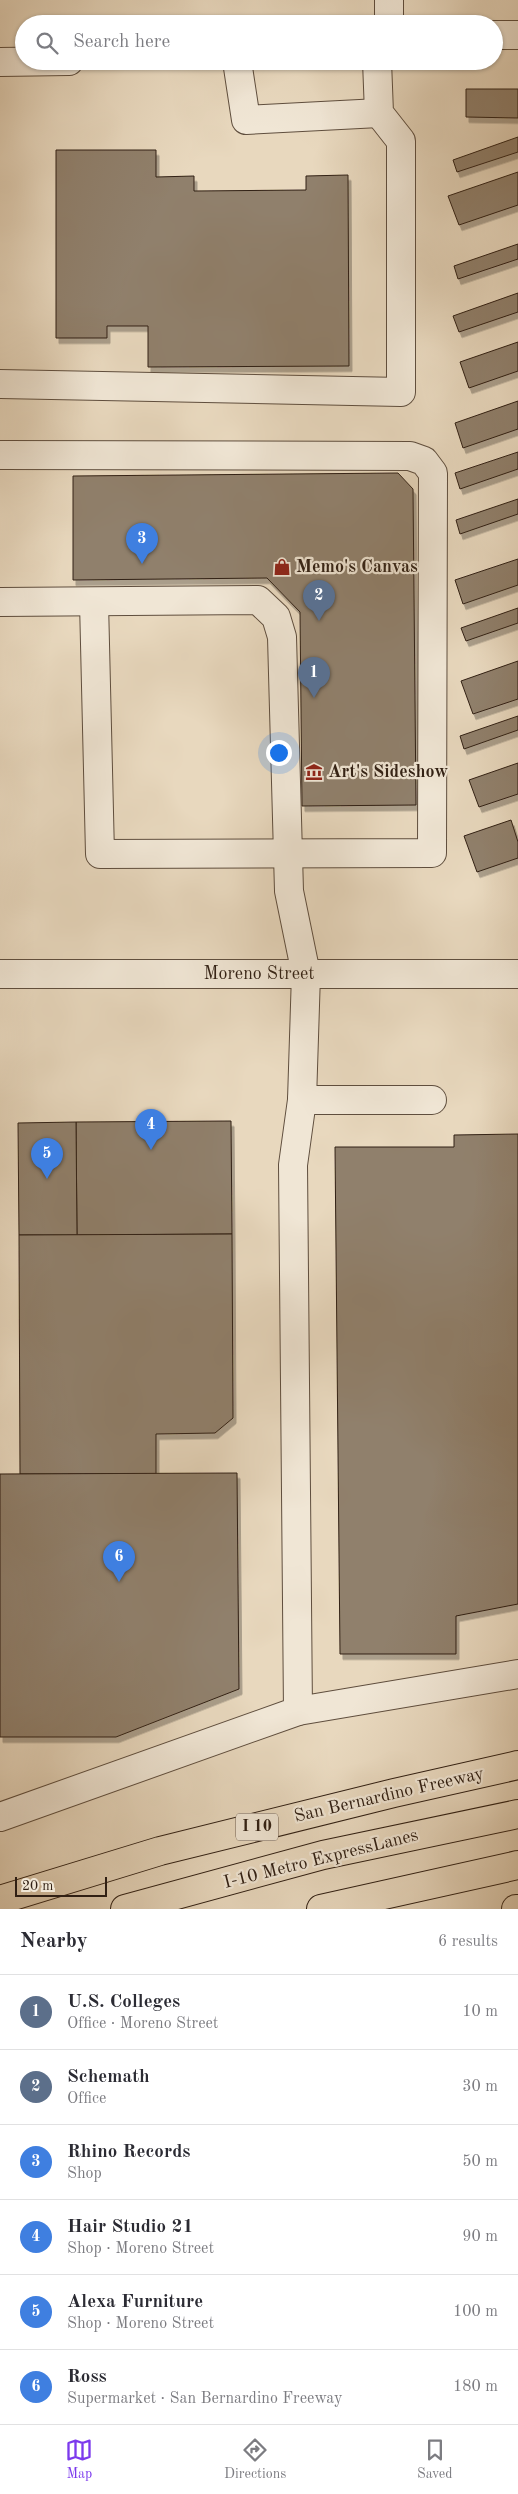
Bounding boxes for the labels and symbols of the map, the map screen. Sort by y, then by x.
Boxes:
pin: 3 [126,523,158,564]
shop icon: Memo's Canvas [272,557,292,577]
place label: Memo's Canvas [296,558,418,576]
pin: 2 [303,580,335,621]
pin: 1 [298,657,330,698]
your location [266,740,292,766]
museum icon: Art's Sideshow [304,762,324,782]
place label: Art's Sideshow [328,763,448,781]
street label: Moreno Street [203,965,315,983]
pin: 4 [135,1109,167,1150]
pin: 5 [31,1138,63,1179]
pin: 6 [103,1541,135,1582]
street label: San Bernardino Freeway [292,1764,486,1826]
road number: I 10 [236,1814,278,1840]
street label: I-10 Metro ExpressLanes [222,1826,420,1892]
scale bar [15,1874,108,1897]

